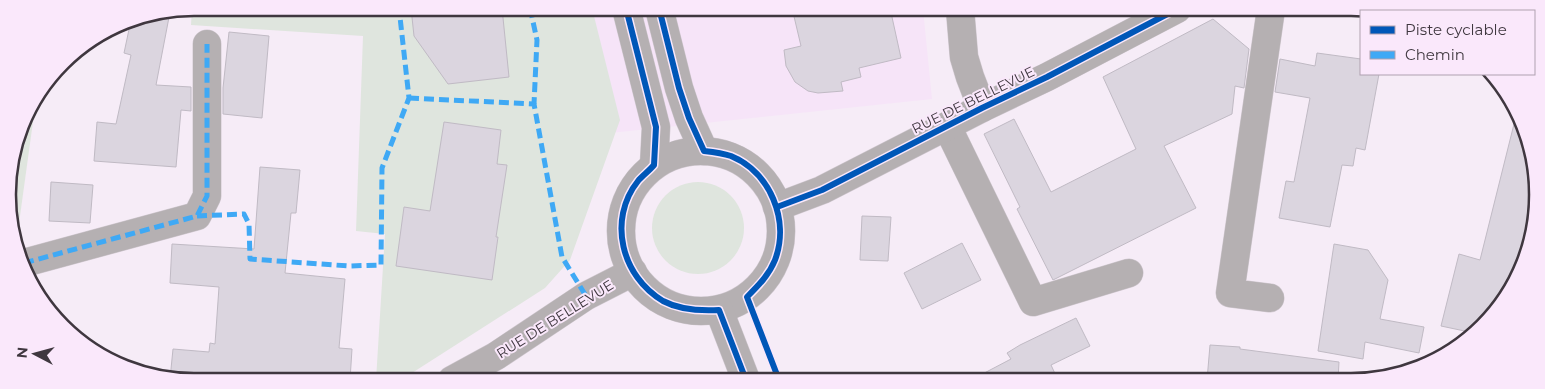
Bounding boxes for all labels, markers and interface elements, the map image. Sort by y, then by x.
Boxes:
legend [1360,10,1535,75]
text: Piste cyclable [1405,20,1507,39]
text: Chemin [1405,45,1465,64]
street label: RUE DE BELLEVUE [909,62,1037,138]
street label: RUE DE BELLEVUE [493,276,617,362]
north arrow [10,329,60,379]
text: N [13,346,32,359]

